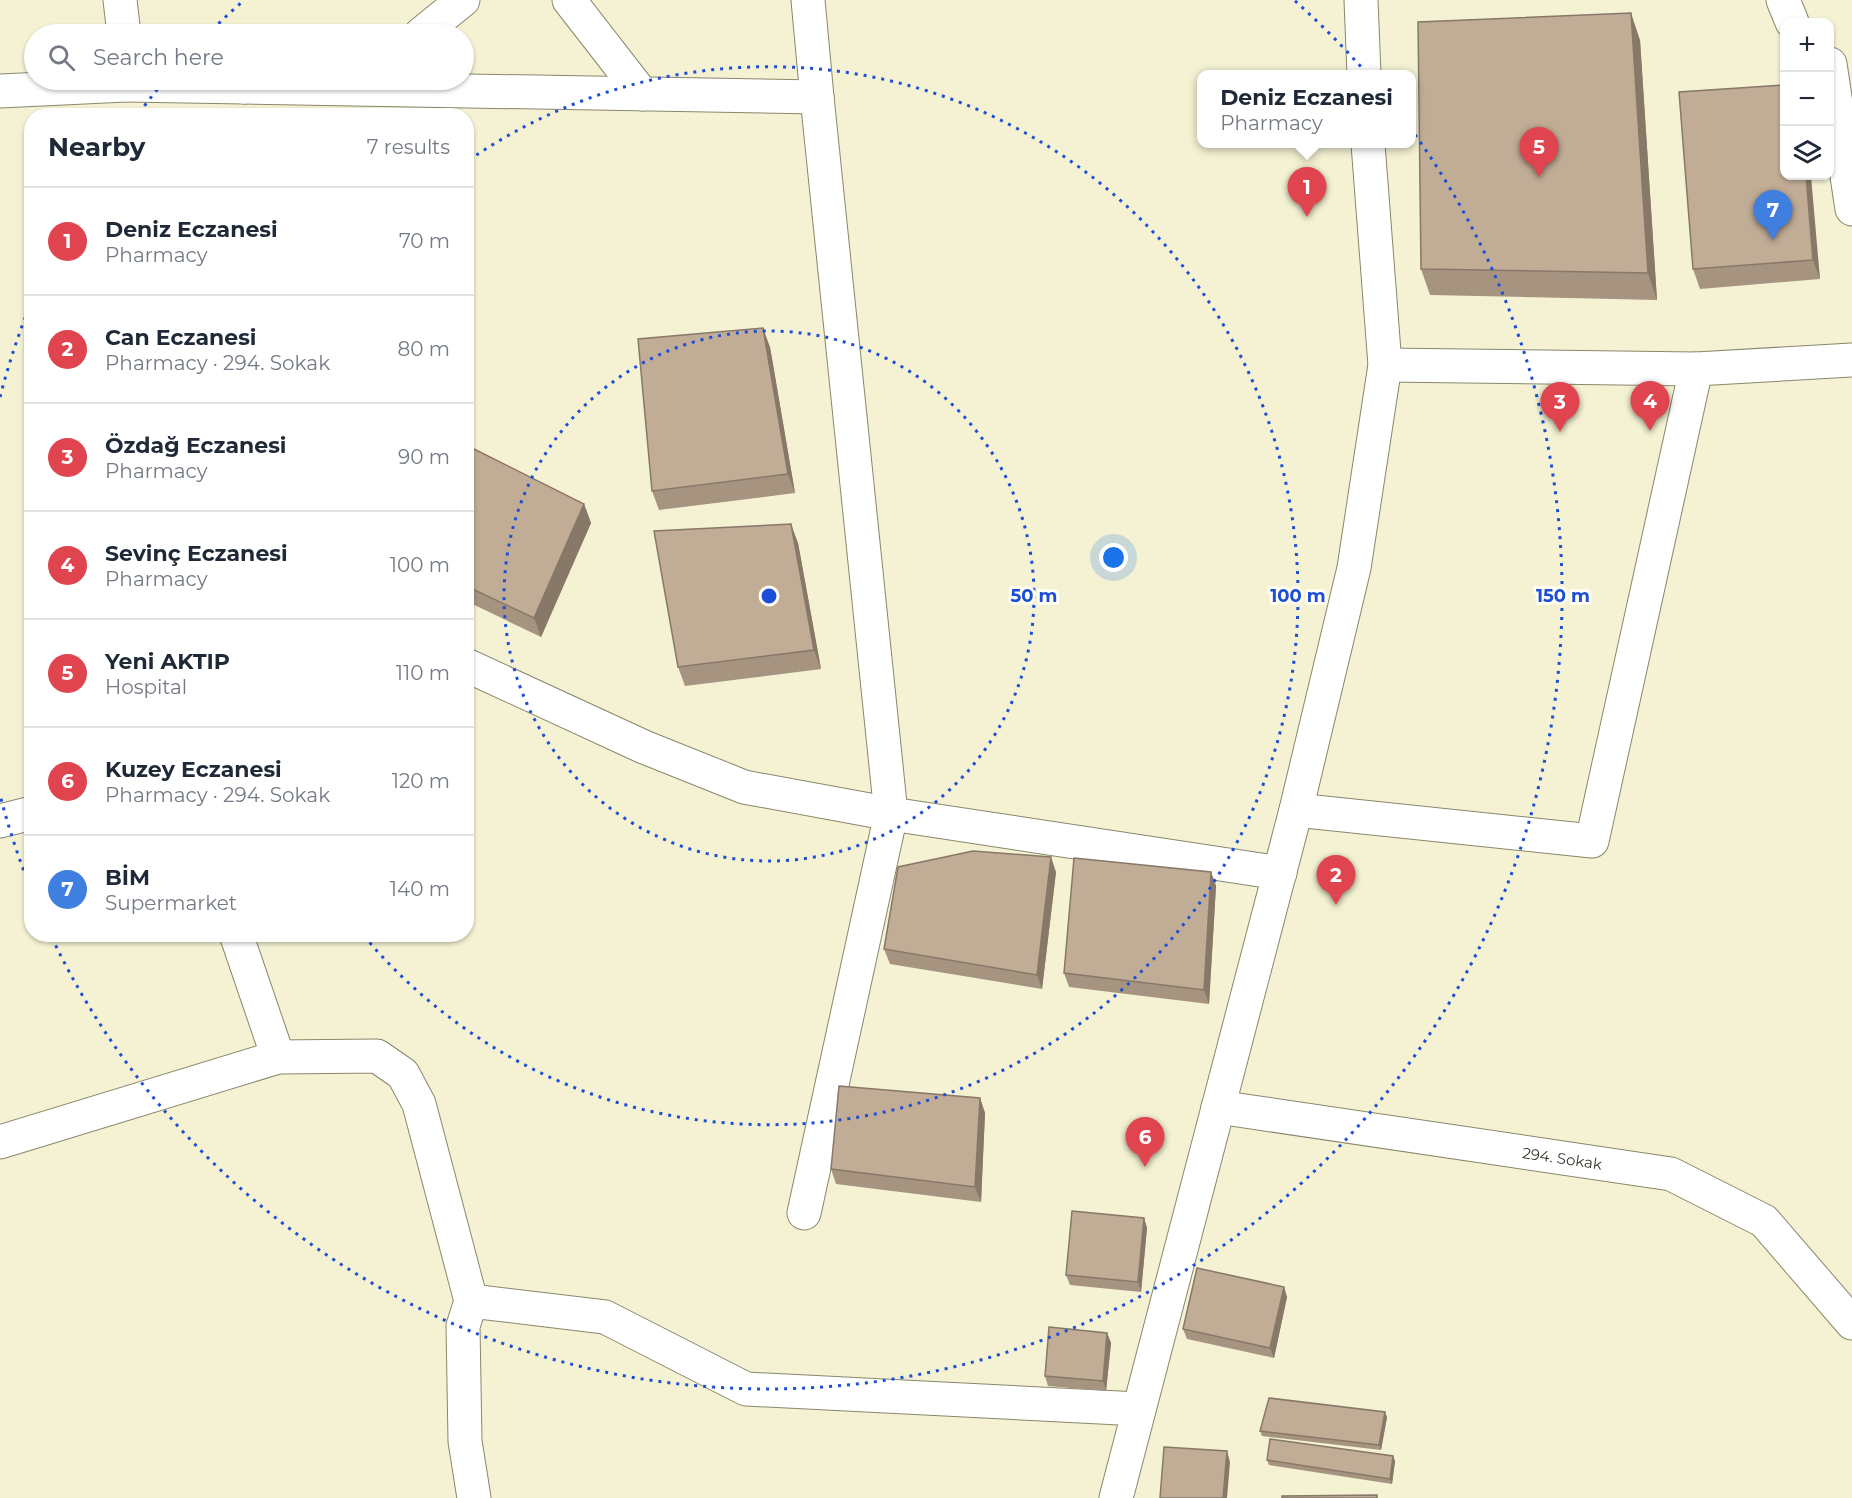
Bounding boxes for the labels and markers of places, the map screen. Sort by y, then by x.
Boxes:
pin: 5 [1520,128,1558,177]
pin: 1 [1288,168,1326,217]
pin: 7 [1754,190,1792,240]
pin: 3 [1540,382,1580,432]
pin: 4 [1630,382,1670,431]
centre of rings [759,586,779,606]
pin: 2 [1316,856,1356,905]
pin: 6 [1126,1118,1164,1167]

